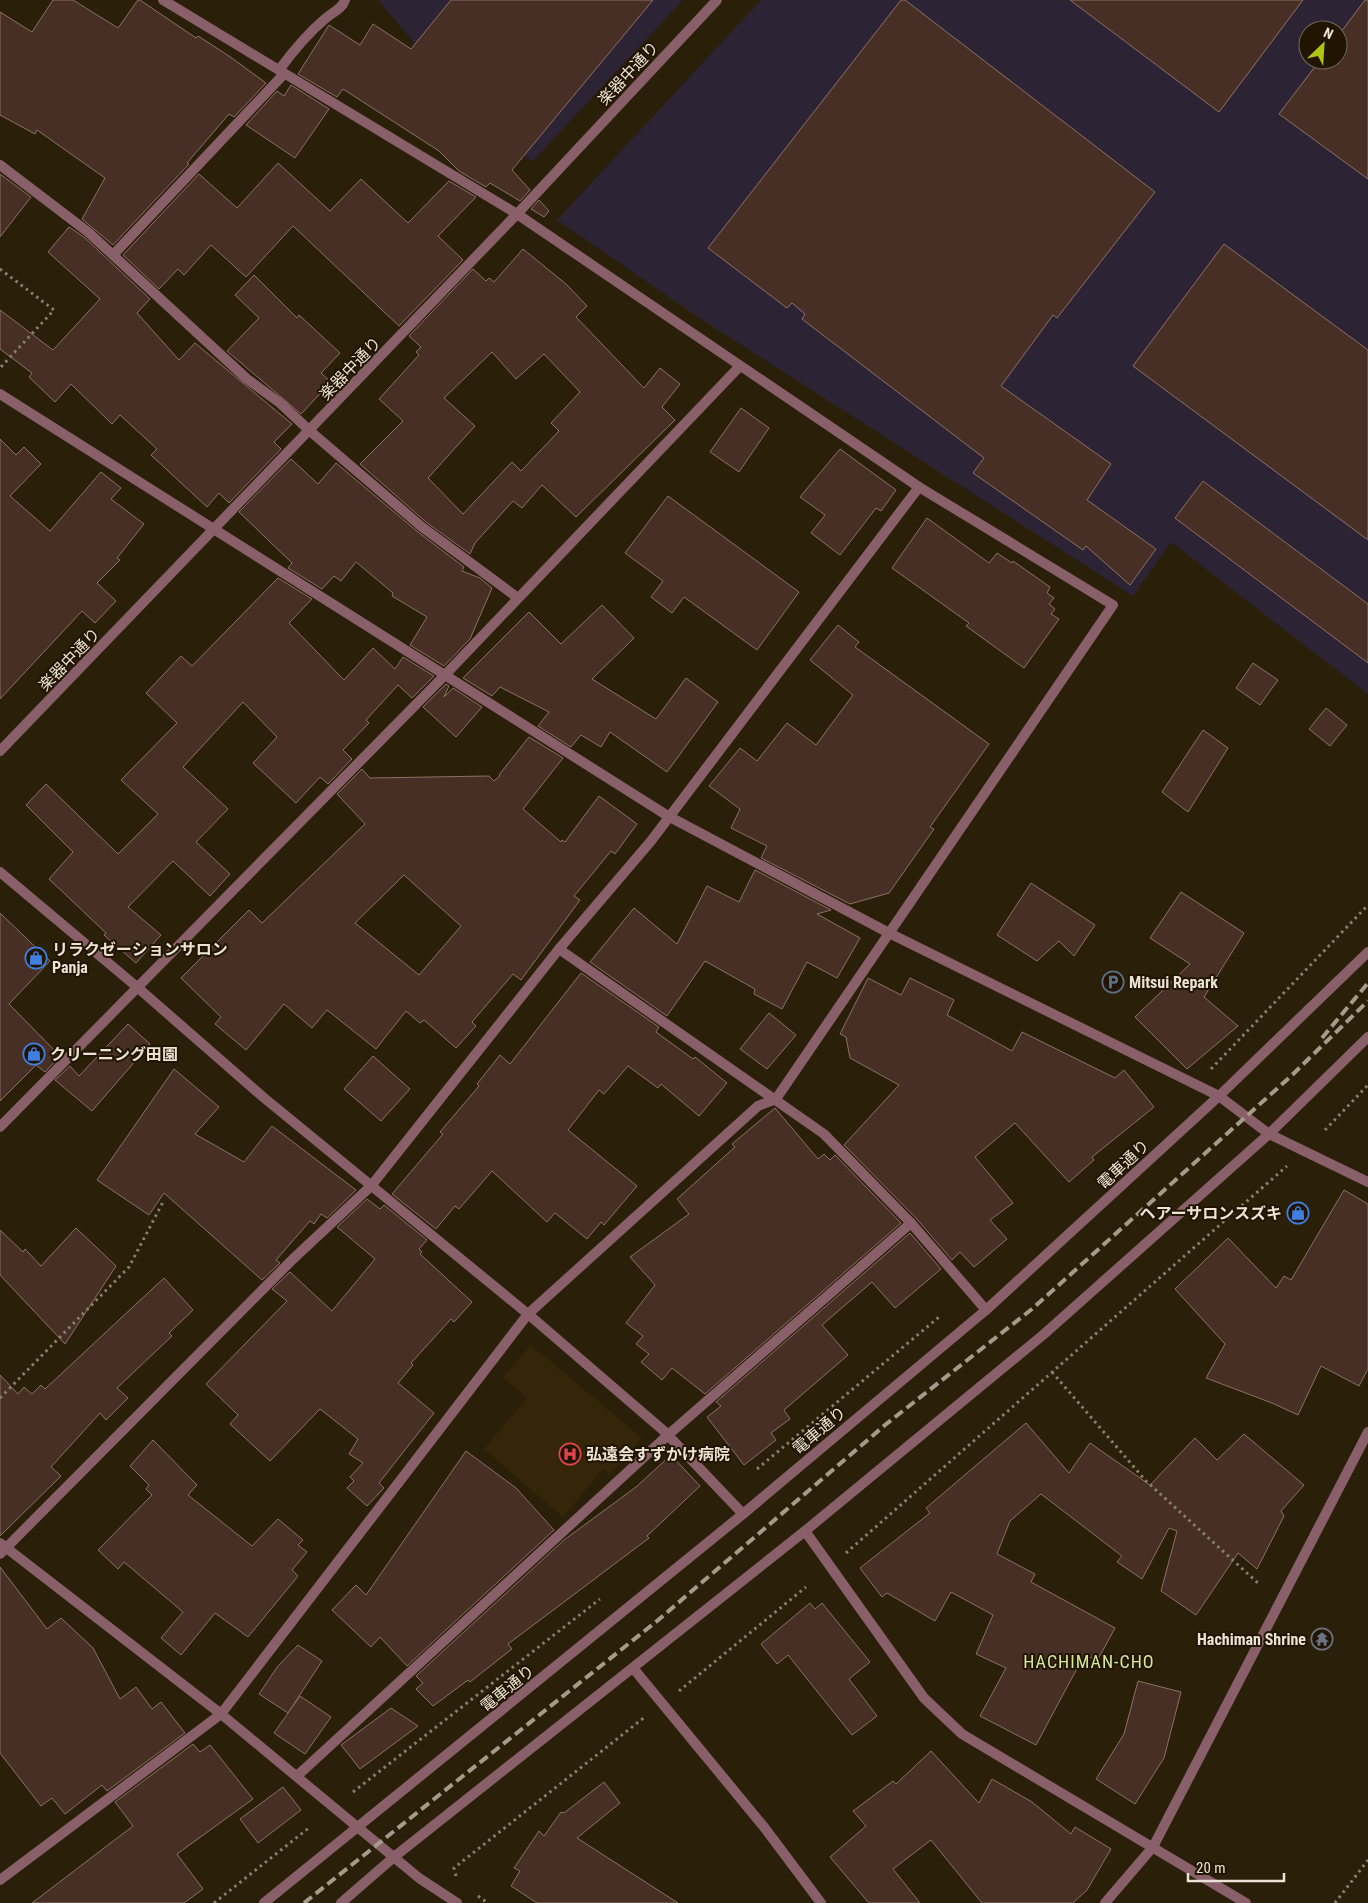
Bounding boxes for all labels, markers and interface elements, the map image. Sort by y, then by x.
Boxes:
north arrow [1298,20,1348,70]
text: N [1321,24,1336,42]
street label: 楽器中通り [594,38,663,109]
street label: 楽器中通り [316,333,385,404]
street label: 楽器中通り [35,624,104,695]
place label: リラクゼーションサロン Panja [52,940,228,977]
shop icon: リラクゼーションサロン Panja [24,946,48,970]
parking icon: Mitsui Repark [1101,970,1125,994]
place label: Mitsui Repark [1129,973,1218,992]
shop icon: クリーニング田園 [22,1042,46,1066]
place label: クリーニング田園 [50,1045,178,1064]
street label: 電車通り [1093,1136,1153,1193]
shop icon: ヘアーサロンスズキ [1286,1201,1310,1225]
place label: ヘアーサロンスズキ [1140,1204,1282,1223]
street label: 電車通り [789,1403,850,1458]
hospital icon: 弘遠会すずかけ病院 [558,1442,582,1466]
place label: 弘遠会すずかけ病院 [586,1445,730,1464]
temple icon: Hachiman Shrine [1310,1627,1334,1651]
place label: Hachiman Shrine [1197,1630,1306,1649]
district label: HACHIMAN-CHO [1023,1651,1155,1672]
street label: 電車通り [476,1661,538,1716]
scale bar [1188,1850,1284,1882]
text: 20 m [1196,1859,1226,1877]

